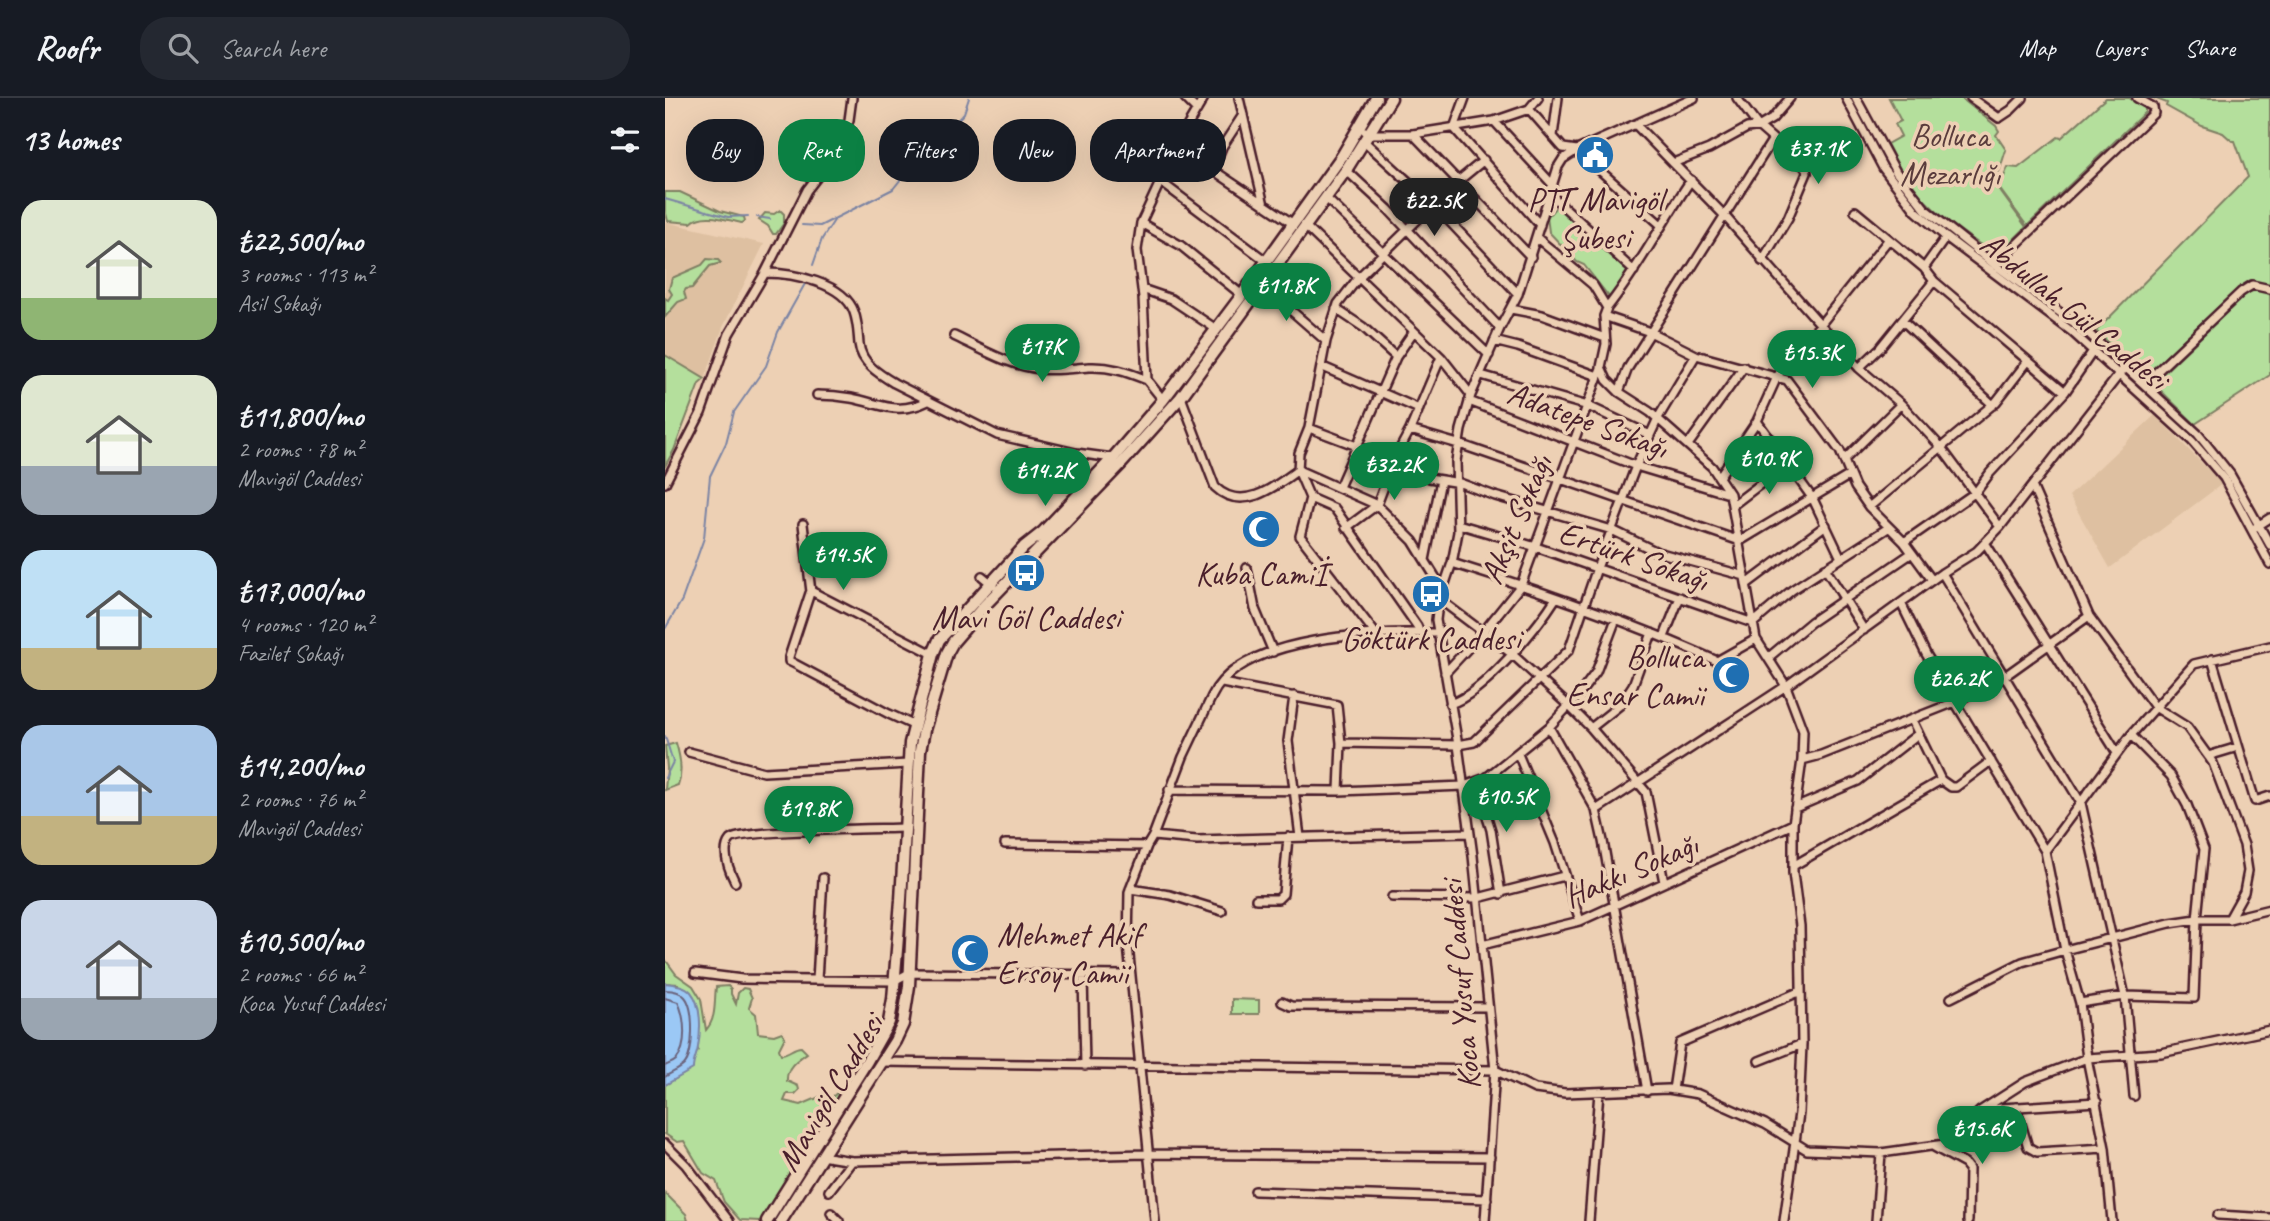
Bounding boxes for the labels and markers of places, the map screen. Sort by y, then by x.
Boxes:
pin: ₺37.1K [1761,126,1875,186]
public building icon: PTT Mavigöl Şubesi [1574,134,1616,176]
pin: ₺22.5K [1377,178,1491,238]
place label: PTT Mavigöl Şubesi [1527,179,1668,259]
pin: ₺11.8K [1229,264,1343,323]
pin: ₺17K [1001,324,1083,384]
pin: ₺15.3K [1755,330,1869,390]
pin: ₺10.9K [1712,436,1826,496]
pin: ₺32.2K [1337,442,1451,502]
pin: ₺14.2K [988,448,1102,508]
mosque icon: Kuba Camiİ [1240,508,1282,550]
pin: ₺14.5K [786,532,900,592]
bus stop icon: Mavi Göl Caddesi [1005,552,1047,594]
place label: Kuba Camiİ [1196,553,1333,595]
bus stop icon: Göktürk Caddesi [1410,573,1452,615]
place label: Mavi Göl Caddesi [932,597,1124,639]
place label: Göktürk Caddesi [1342,618,1524,660]
place label: Bolluca Ensar Camii [1567,636,1708,716]
mosque icon: Bolluca Ensar Camii [1710,654,1752,696]
pin: ₺26.2K [1902,656,2016,716]
pin: ₺10.5K [1449,774,1563,834]
pin: ₺19.8K [752,786,866,846]
place label: Mehmet Akif Ersoy Camii [997,914,1147,994]
mosque icon: Mehmet Akif Ersoy Camii [949,932,991,974]
pin: ₺15.6K [1925,1107,2039,1166]

